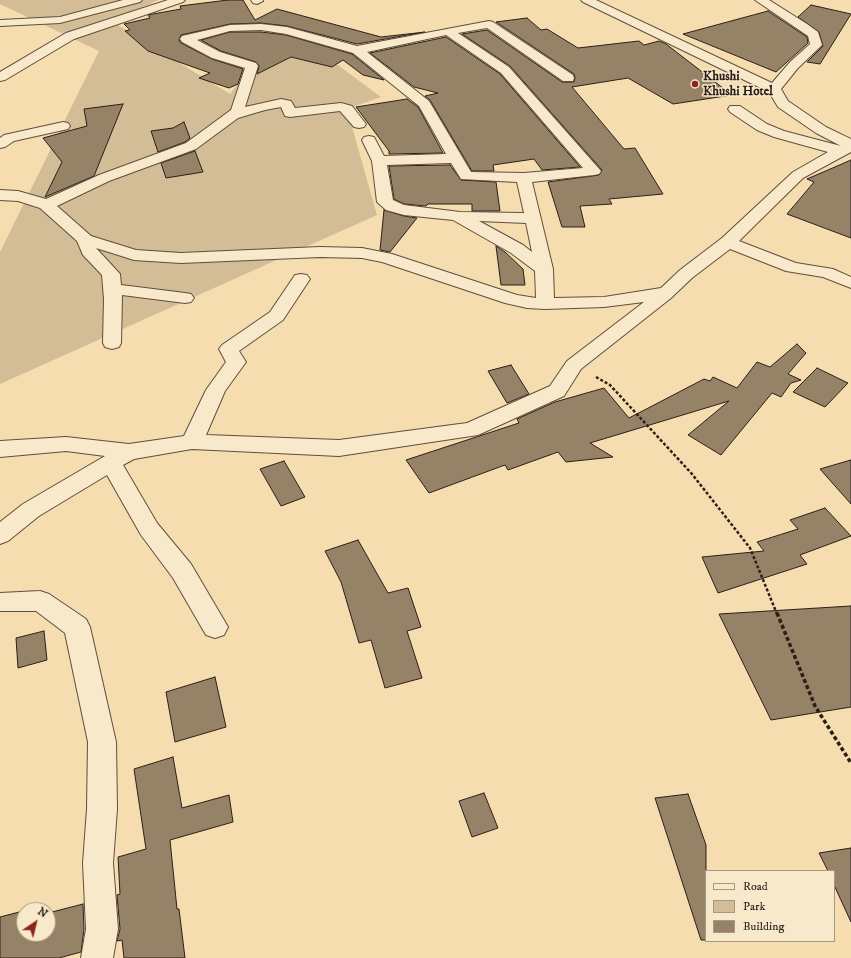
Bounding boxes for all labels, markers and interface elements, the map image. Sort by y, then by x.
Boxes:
place label: Khushi Khushi Hotel [703,69,773,100]
marker: Khushi Khushi Hotel [690,79,700,89]
legend [705,870,835,942]
text: Road [743,879,768,894]
text: Park [743,899,765,914]
north arrow [16,902,56,942]
text: N [35,905,50,921]
text: Building [743,919,784,934]

